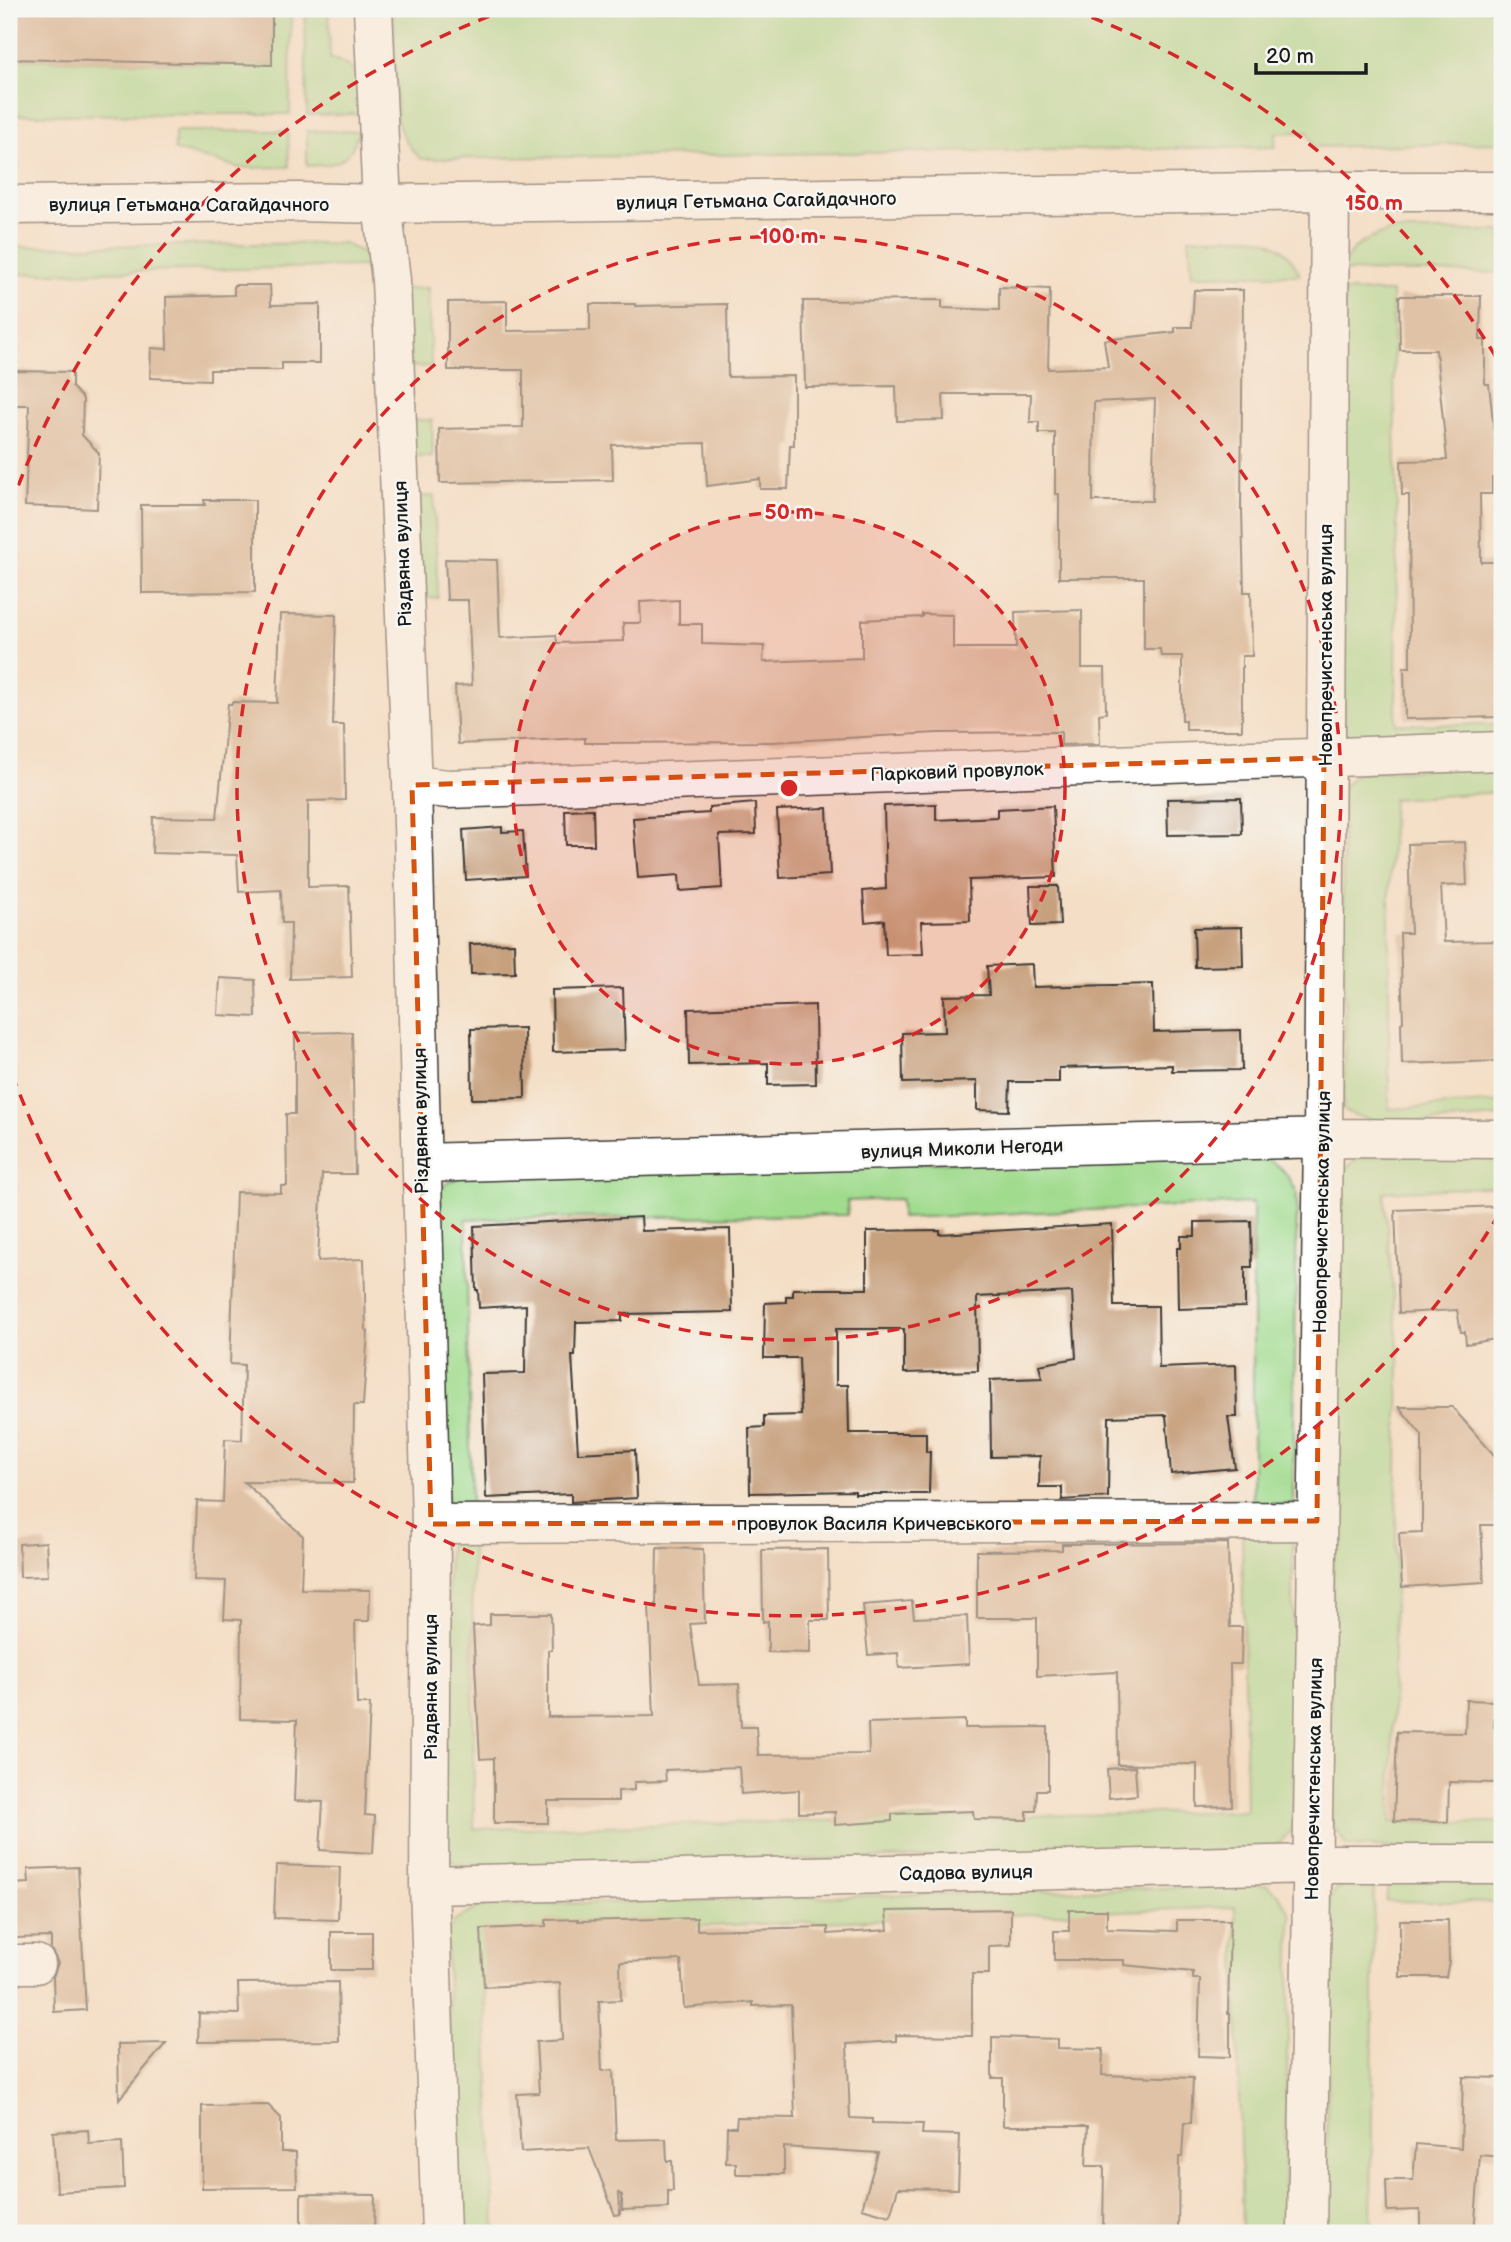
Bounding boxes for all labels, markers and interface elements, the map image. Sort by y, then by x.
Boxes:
scale bar [1256,32,1366,76]
text: 20 m [1266,44,1314,69]
street label: вулиця Гетьмана Сагайдачного [616,188,896,215]
text: 150 m [1345,191,1403,216]
street label: вулиця Гетьмана Сагайдачного [49,194,329,217]
text: 100 m [760,224,818,249]
street label: Різдвяна вулиця [389,480,418,628]
text: 50 m [765,500,813,525]
street label: Новопречистенська вулиця [1315,524,1338,766]
street label: Парковий провулок [870,758,1044,787]
centre of rings [777,776,801,800]
street label: Різдвяна вулиця [409,1047,434,1195]
street label: Новопречистенська вулиця [1309,1090,1336,1334]
street label: вулиця Миколи Негоди [860,1134,1064,1165]
street label: провулок Василя Кричевського [736,1513,1012,1536]
street label: Різдвяна вулиця [420,1614,443,1760]
street label: Новопречистенська вулиця [1301,1657,1328,1901]
street label: Садова вулиця [899,1861,1033,1886]

